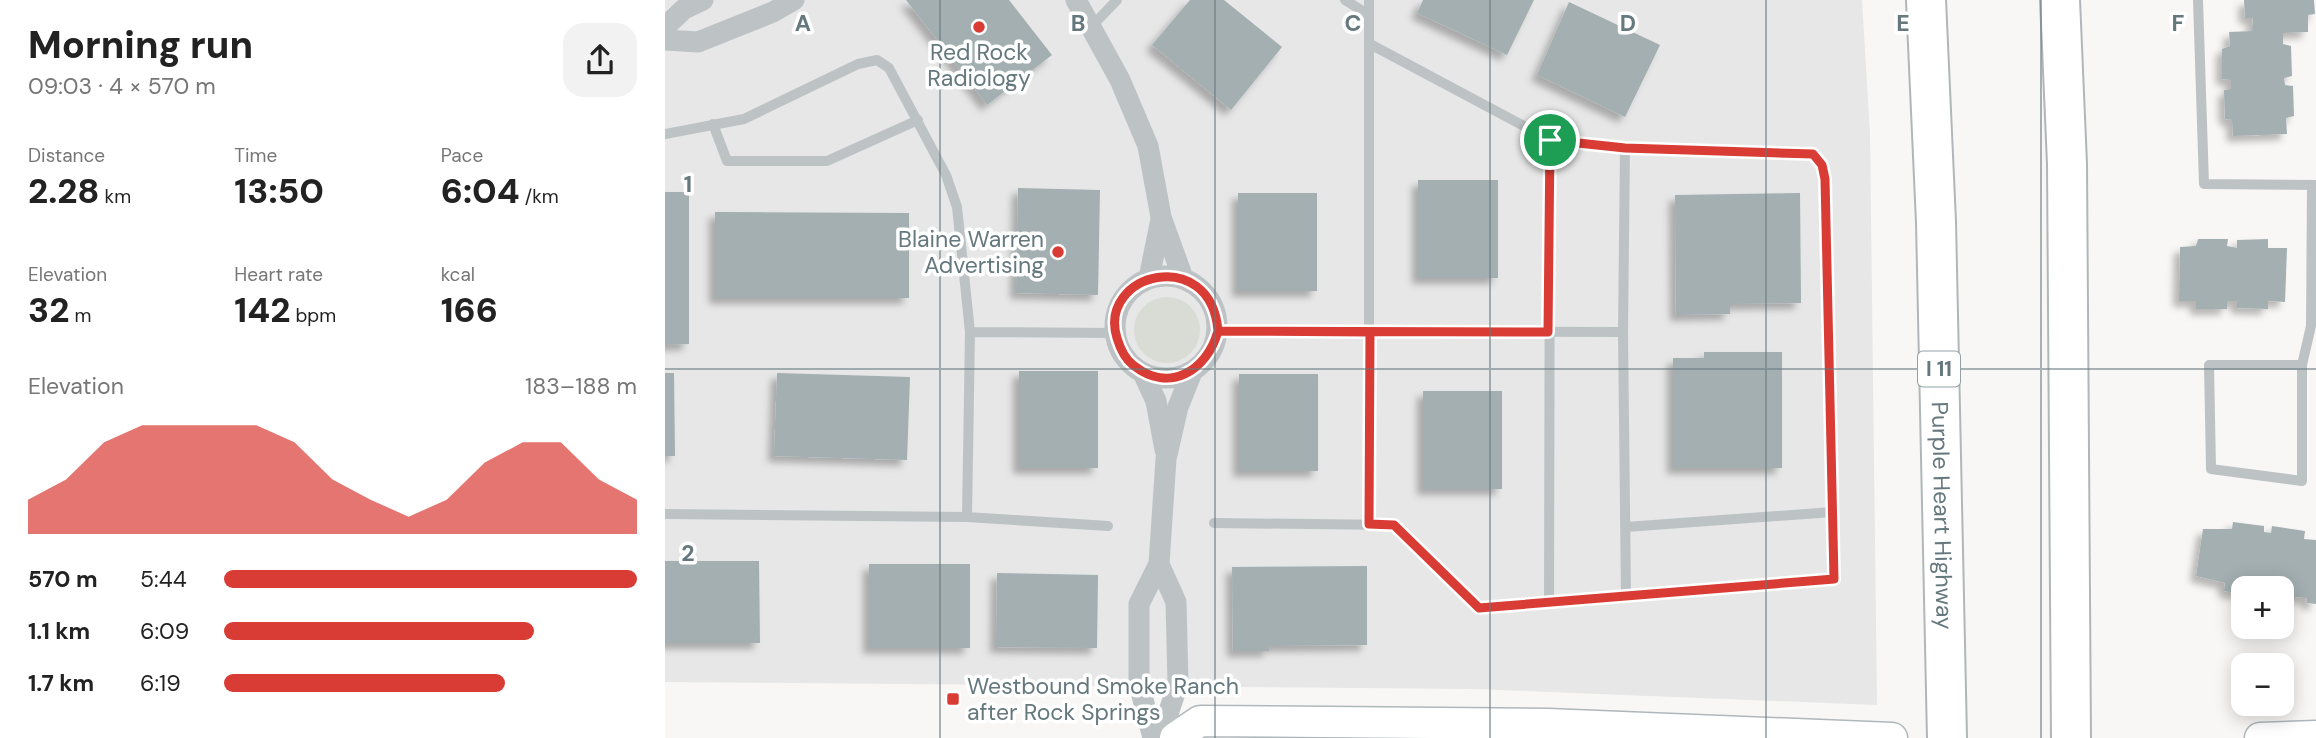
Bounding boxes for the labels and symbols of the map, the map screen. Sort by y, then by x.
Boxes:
text: A [795,8,811,38]
text: B [1071,8,1085,38]
text: C [1345,8,1361,38]
text: D [1620,8,1636,38]
text: E [1896,8,1910,38]
text: F [2172,8,2185,38]
marker: Red Rock Radiology [971,19,987,35]
place label: Red Rock Radiology [927,37,1031,93]
pin [1520,110,1580,170]
text: 1 [684,169,692,199]
place label: Blaine Warren Advertising [898,224,1044,280]
marker: Blaine Warren Advertising [1050,244,1066,260]
road number: I 11 [1918,352,1960,386]
street label: Purple Heart Highway [1925,401,1960,630]
text: 2 [681,538,695,568]
place label: Westbound Smoke Ranch after Rock Springs [967,671,1239,727]
marker: Westbound Smoke Ranch after Rock Springs [945,691,961,707]

